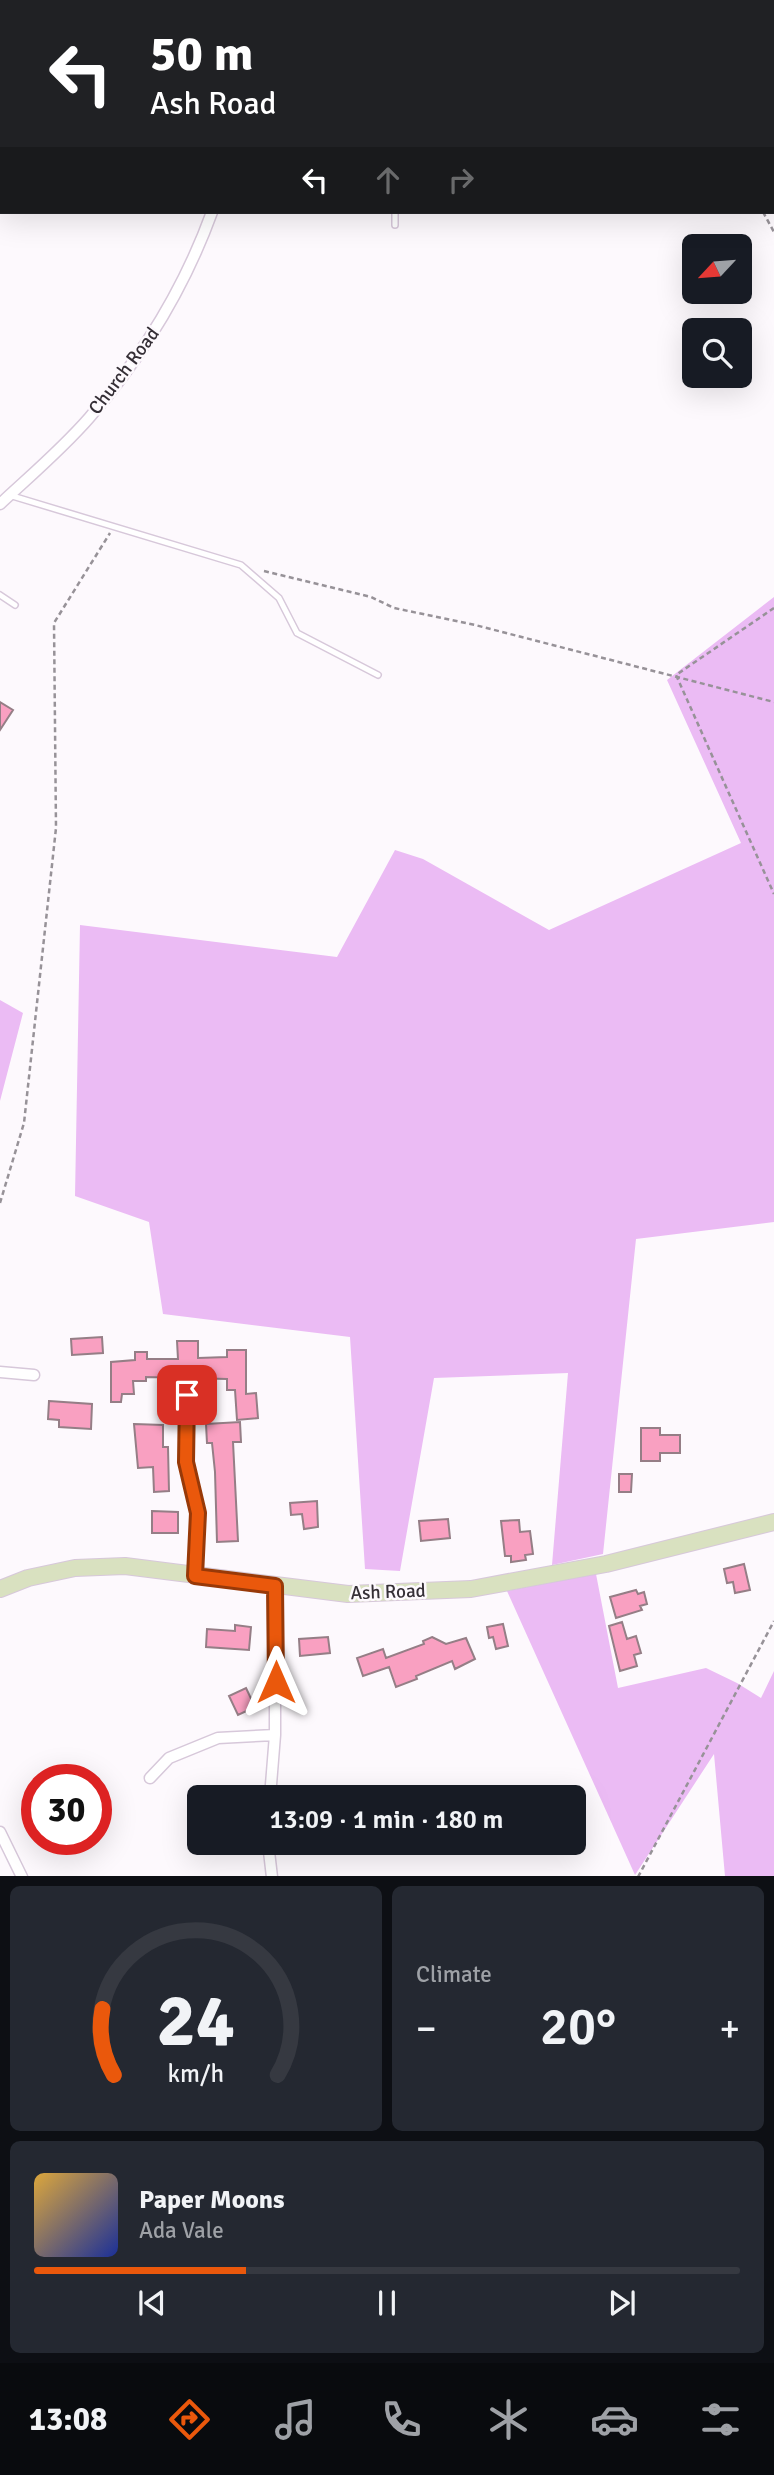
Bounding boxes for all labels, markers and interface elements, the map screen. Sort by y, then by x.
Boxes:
text: 50 m [150,24,253,84]
icon: left [35,28,126,119]
text: Ash Road [150,84,277,123]
icon: left [296,161,334,199]
icon: ahead [369,161,407,199]
icon: right [442,161,480,199]
north arrow [682,234,752,304]
map controls [682,234,752,388]
button: search [682,318,752,388]
street label: Church Road [83,323,165,419]
pin [157,1365,217,1425]
icon: arrive [168,1376,206,1414]
street label: Ash Road [350,1579,426,1605]
position arrow [239,1645,313,1719]
speed limit sign: 30 [21,1764,112,1855]
text: 13:09 · 1 min · 180 m [270,1804,503,1836]
text: Climate [416,1960,492,1989]
text: 24 [157,1977,235,2066]
text: 20° [540,1995,616,2059]
text: − [416,2005,437,2052]
text: + [719,2005,740,2052]
text: km/h [168,2057,224,2088]
text: Paper Moons [139,2184,285,2216]
text: Ada Vale [139,2216,224,2245]
icon: previous [133,2284,171,2322]
icon: pause [368,2284,406,2322]
icon: next [603,2284,641,2322]
icon: directions [165,2395,214,2444]
icon: music [271,2395,320,2444]
icon: phone [377,2395,426,2444]
icon: climate [484,2395,533,2444]
icon: car [590,2395,639,2444]
icon: filters [696,2395,745,2444]
text: 13:08 [29,2400,107,2439]

